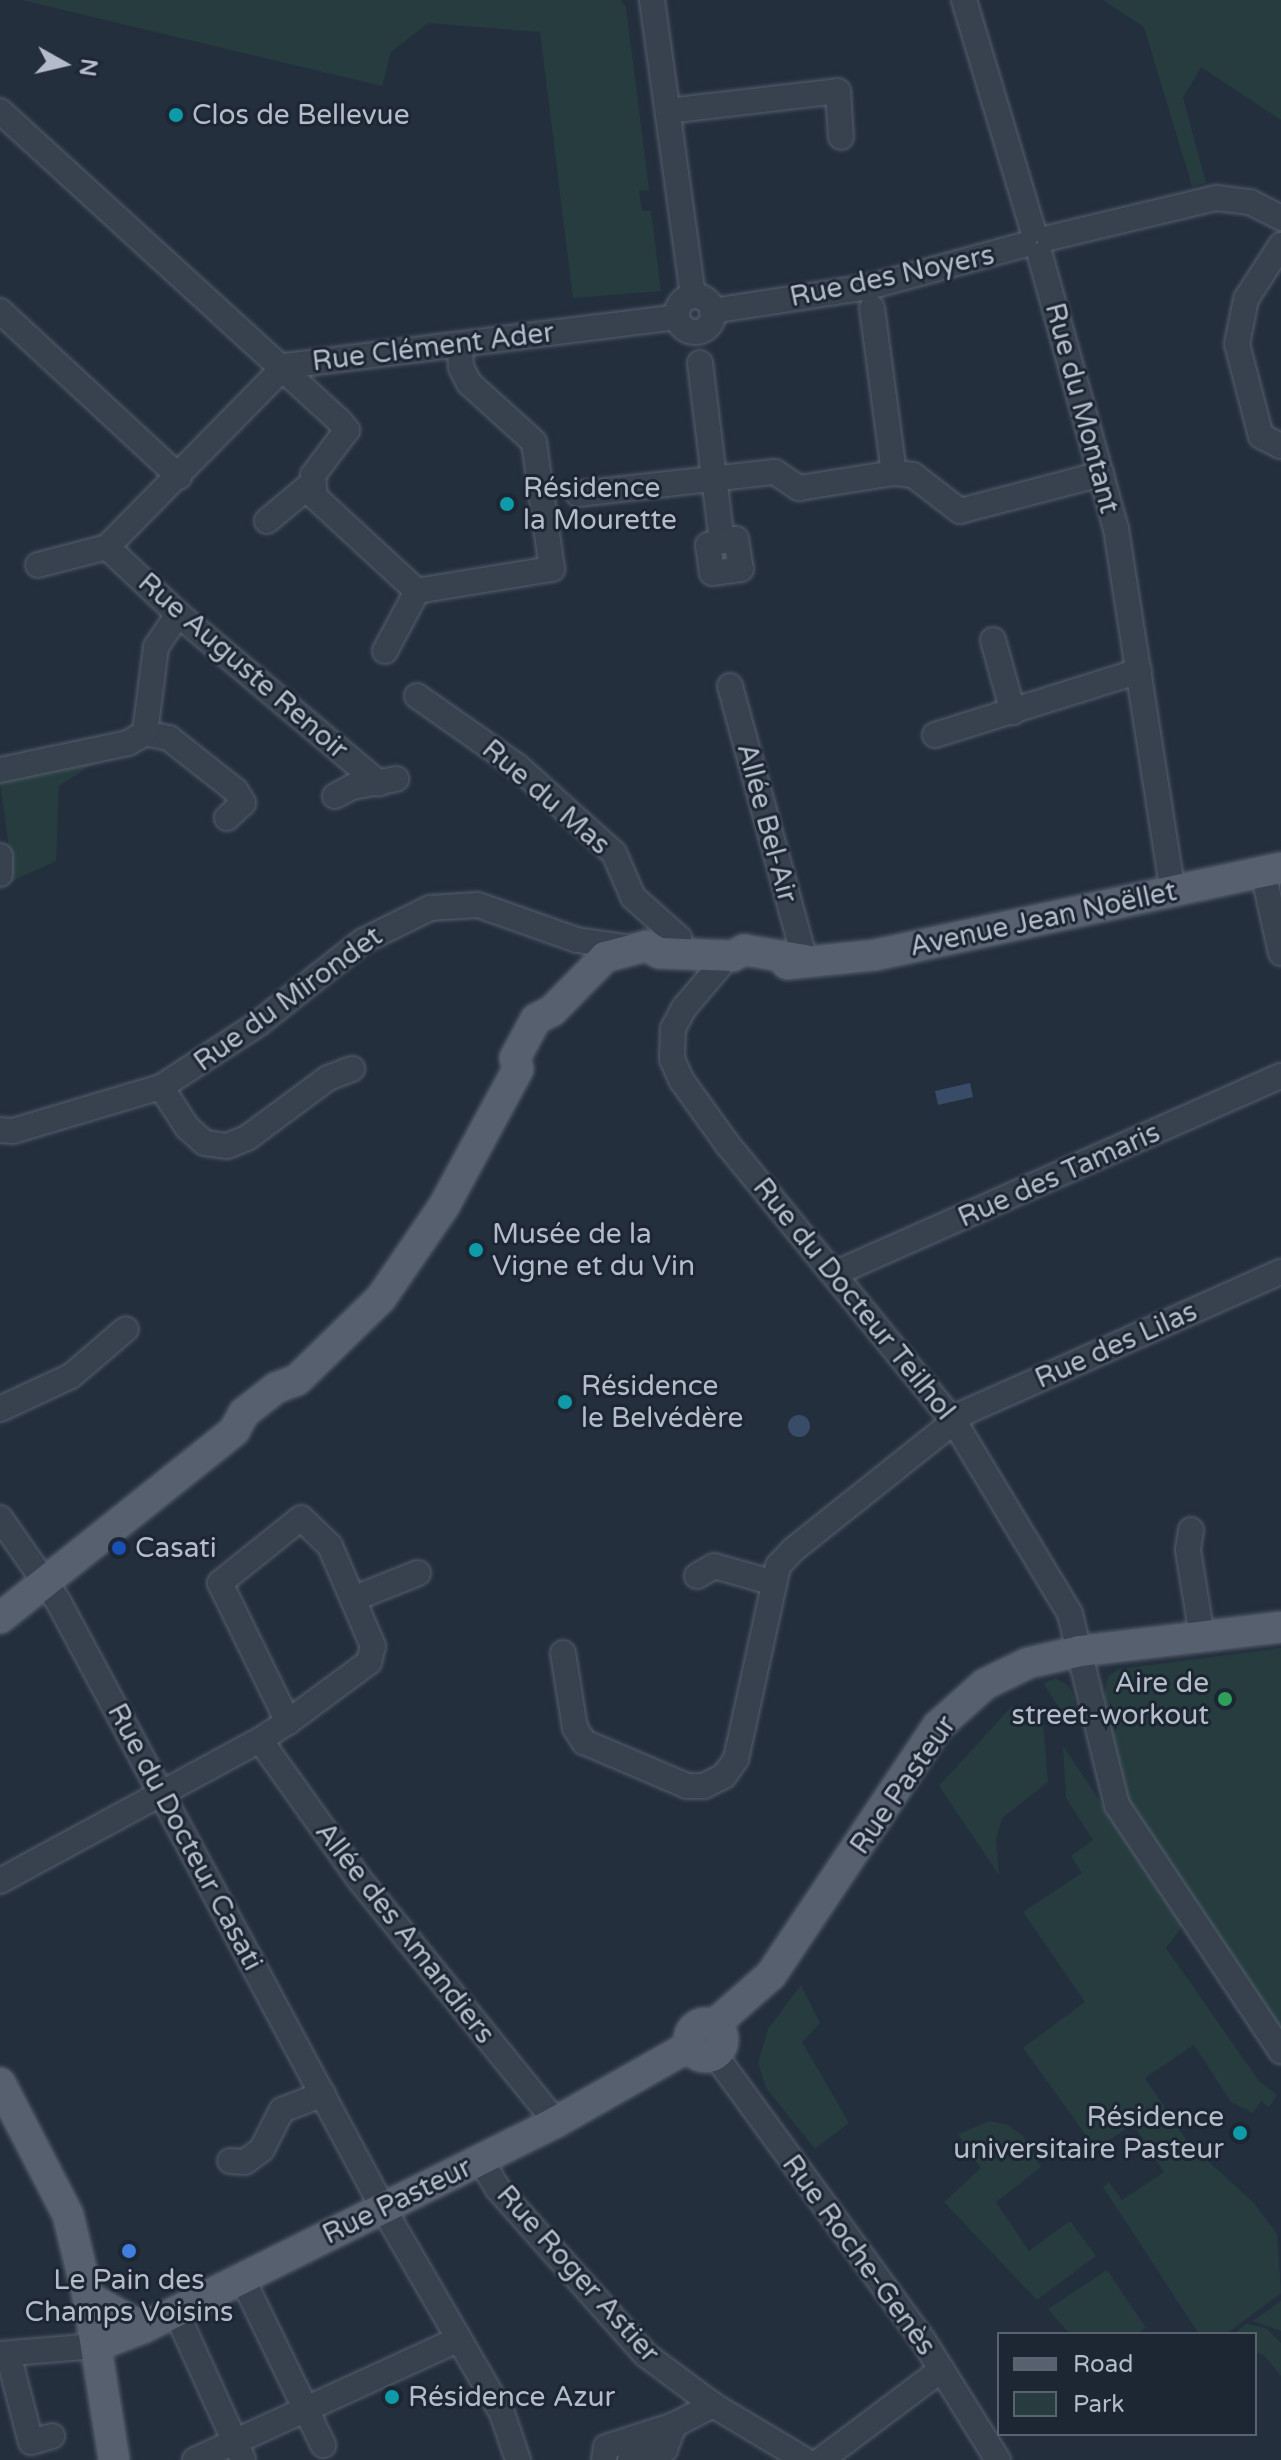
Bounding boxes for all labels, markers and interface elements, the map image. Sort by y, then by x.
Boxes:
north arrow [24,24,104,104]
text: N [74,57,102,78]
place label: Clos de Bellevue [192,98,409,132]
marker: Clos de Bellevue [167,106,185,124]
street label: Rue des Noyers [787,238,997,314]
street label: Rue du Montant [1038,299,1126,517]
street label: Rue Clément Ader [310,315,556,379]
place label: Résidence la Mourette [523,471,677,537]
marker: Résidence la Mourette [498,495,516,513]
street label: Rue Auguste Renoir [131,566,355,766]
street label: Rue du Mas [475,732,617,862]
street label: Allée Bel-Air [730,740,804,906]
street label: Avenue Jean Noëllet [907,874,1179,964]
street label: Rue du Mirondet [187,919,389,1079]
street label: Rue des Tamaris [953,1115,1165,1235]
street label: Rue du Docteur Teilhol [746,1171,962,1427]
place label: Musée de la Vigne et du Vin [492,1217,695,1283]
marker: Musée de la Vigne et du Vin [467,1241,485,1259]
street label: Rue des Lilas [1030,1294,1202,1396]
place label: Résidence le Belvédère [581,1369,743,1435]
marker: Résidence le Belvédère [556,1393,574,1411]
place label: Casati [135,1531,217,1565]
marker: Casati [110,1539,128,1557]
place label: Aire de street-workout [1012,1666,1209,1732]
marker: Aire de street-workout [1216,1690,1234,1708]
street label: Rue du Docteur Casati [100,1698,270,1976]
street label: Rue Pasteur [843,1709,963,1861]
street label: Allée des Amandiers [308,1816,502,2050]
place label: Résidence universitaire Pasteur [953,2100,1224,2166]
marker: Résidence universitaire Pasteur [1231,2124,1249,2142]
street label: Rue Roche-Genès [775,2148,943,2362]
street label: Rue Pasteur [317,2151,477,2251]
street label: Rue Roger Astier [490,2178,666,2370]
marker: Le Pain des Champs Voisins [120,2242,138,2260]
place label: Le Pain des Champs Voisins [24,2263,234,2329]
legend [997,2332,1257,2436]
text: Road [1073,2350,1133,2379]
place label: Résidence Azur [408,2380,615,2414]
marker: Résidence Azur [383,2388,401,2406]
text: Park [1073,2390,1124,2419]

